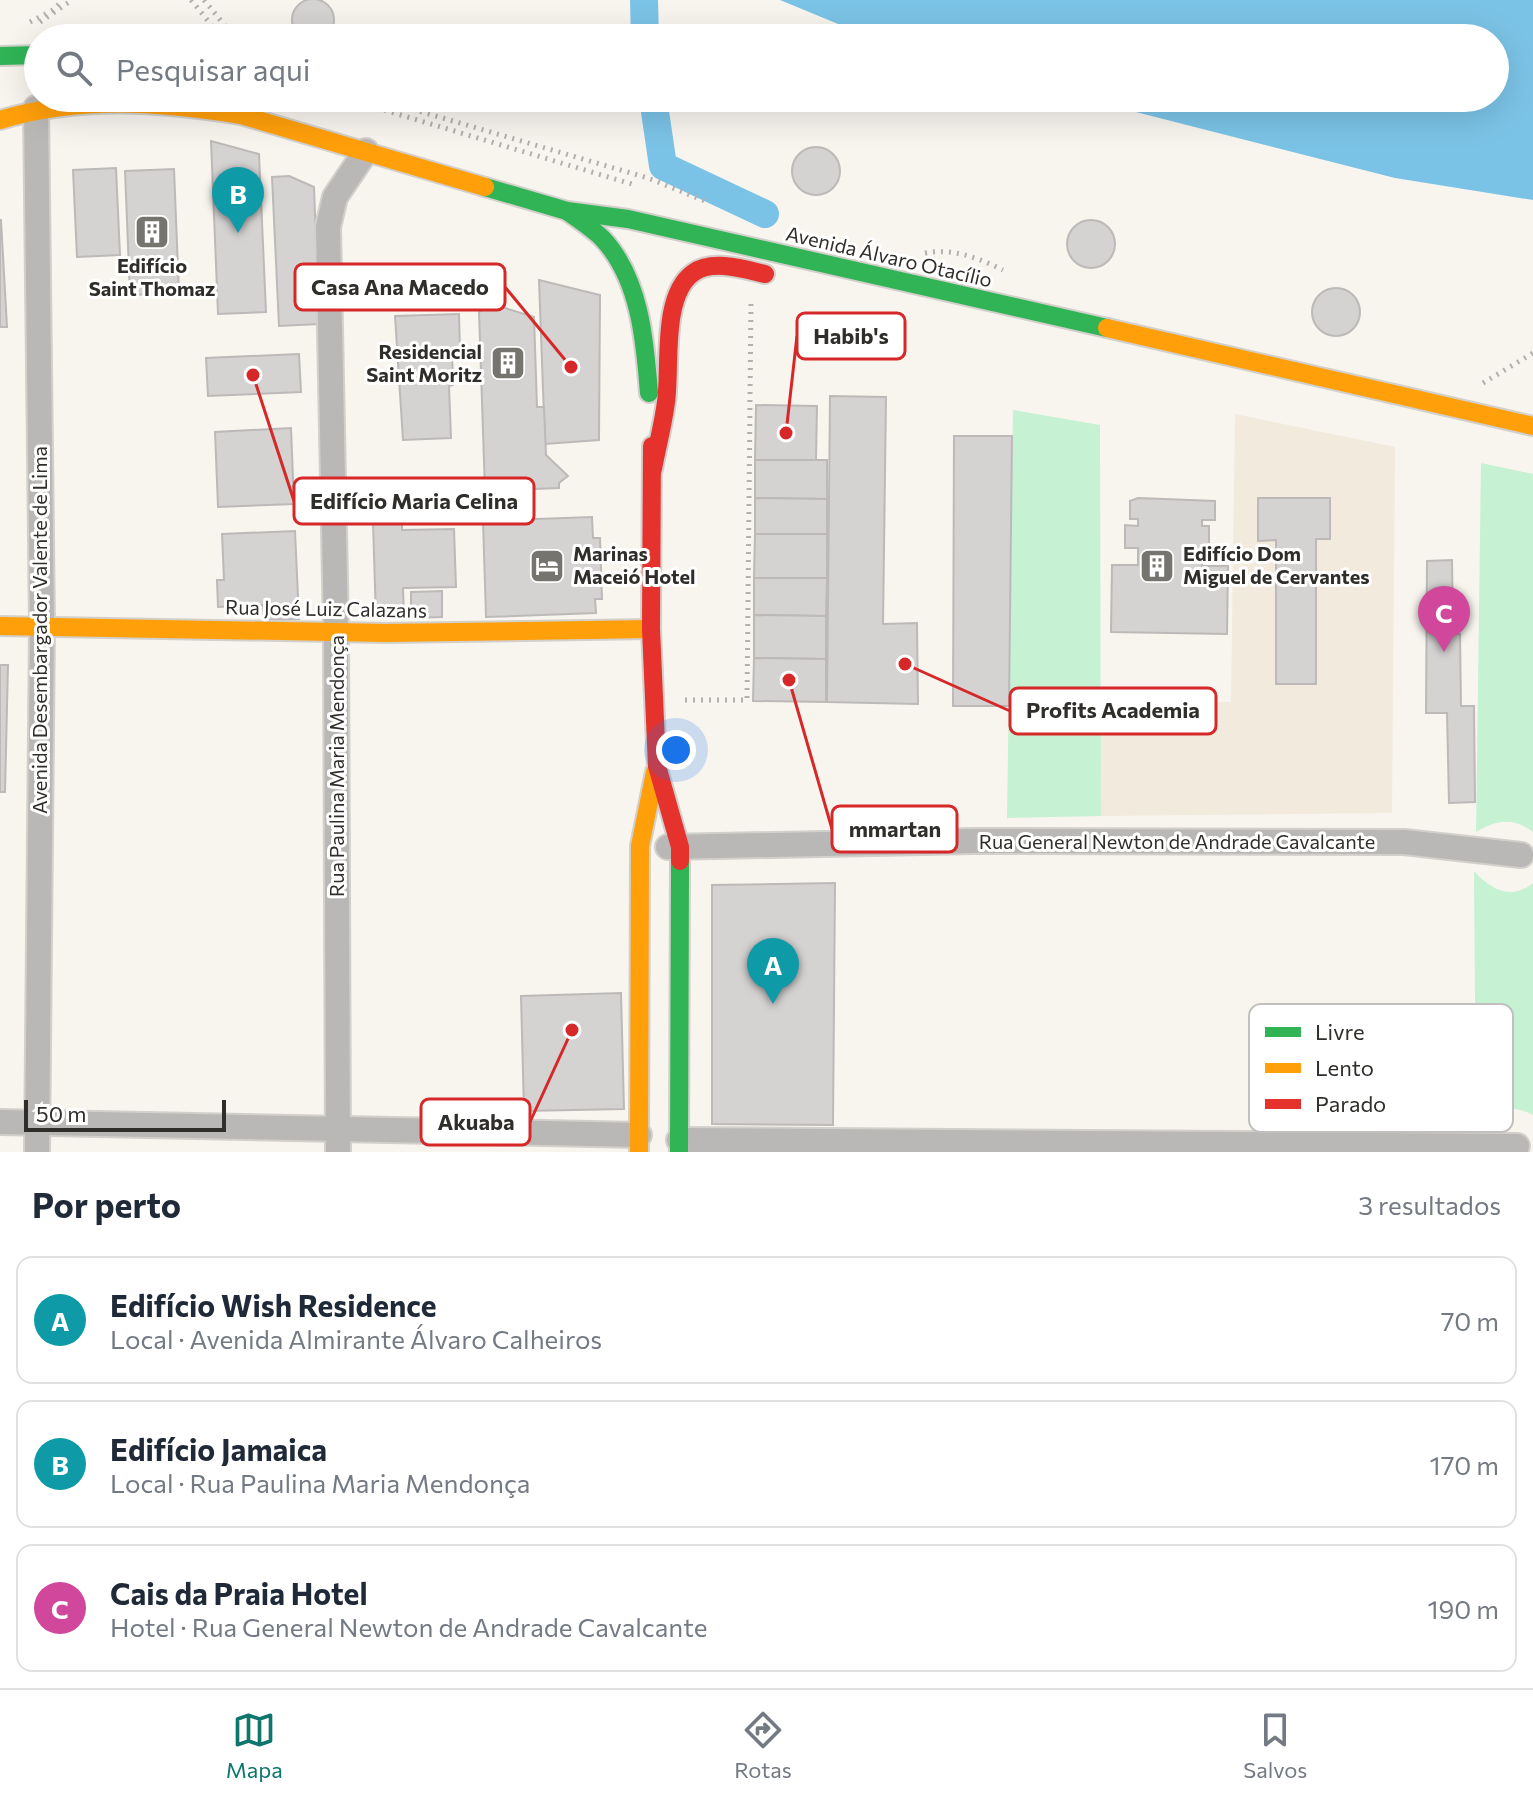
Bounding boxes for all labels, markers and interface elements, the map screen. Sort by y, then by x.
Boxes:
search box [24,24,1509,112]
icon: search [52,46,96,90]
text: Pesquisar aqui [116,50,311,87]
pin: B [212,167,264,233]
building icon: Edifício Saint Thomaz [133,213,171,251]
street label: Avenida Álvaro Otacílio [784,221,995,291]
place label: Edifício Saint Thomaz [89,253,215,300]
callout: Casa Ana Macedo [295,264,505,310]
text: Casa Ana Macedo [311,273,489,300]
callout: Habib's [797,313,905,359]
text: Habib's [813,322,889,349]
place label: Residencial Saint Moritz [366,339,482,386]
building icon: Residencial Saint Moritz [489,344,527,382]
street label: Avenida Desembargador Valente de Lima [27,446,51,814]
callout: Edifício Maria Celina [294,478,534,524]
text: Edifício Maria Celina [310,487,518,514]
place label: Marinas Maceió Hotel [573,541,695,588]
place label: Edifício Dom Miguel de Cervantes [1183,541,1370,588]
hotel icon: Marinas Maceió Hotel [528,547,566,585]
building icon: Edifício Dom Miguel de Cervantes [1138,547,1176,585]
pin: C [1418,586,1470,652]
street label: Rua José Luiz Calazans [225,594,427,622]
street label: Rua Paulina Maria Mendonça [324,635,348,897]
callout: Profits Academia [1010,688,1216,734]
text: Profits Academia [1026,696,1200,723]
your location [656,730,696,770]
callout: mmartan [832,806,957,852]
text: mmartan [849,815,941,842]
street label: Rua General Newton de Andrade Cavalcante [979,829,1375,853]
pin: A [747,938,799,1004]
legend [1249,1004,1513,1132]
text: Livre [1315,1018,1365,1045]
text: Lento [1315,1054,1374,1081]
text: Parado [1315,1090,1386,1117]
scale bar [24,1096,226,1132]
callout: Akuaba [421,1099,530,1145]
text: 50 m [36,1100,86,1127]
text: Akuaba [437,1108,515,1135]
text: Por perto [32,1183,181,1225]
text: 3 resultados [1358,1189,1501,1220]
text: Edifício Wish Residence [110,1286,437,1323]
text: A [51,1305,69,1336]
text: 70 m [1441,1305,1499,1336]
text: Local · Avenida Almirante Álvaro Calheiros [110,1323,602,1354]
text: Edifício Jamaica [110,1430,327,1467]
text: B [51,1449,69,1480]
text: 170 m [1430,1449,1499,1480]
text: Local · Rua Paulina Maria Mendonça [110,1467,530,1498]
text: Cais da Praia Hotel [110,1574,368,1611]
text: C [51,1593,69,1624]
text: 190 m [1427,1593,1499,1624]
text: Hotel · Rua General Newton de Andrade Cavalcante [110,1611,707,1642]
tab: Mapa [226,1708,283,1783]
tab: Rotas [734,1708,792,1783]
tab: Salvos [1243,1708,1307,1783]

